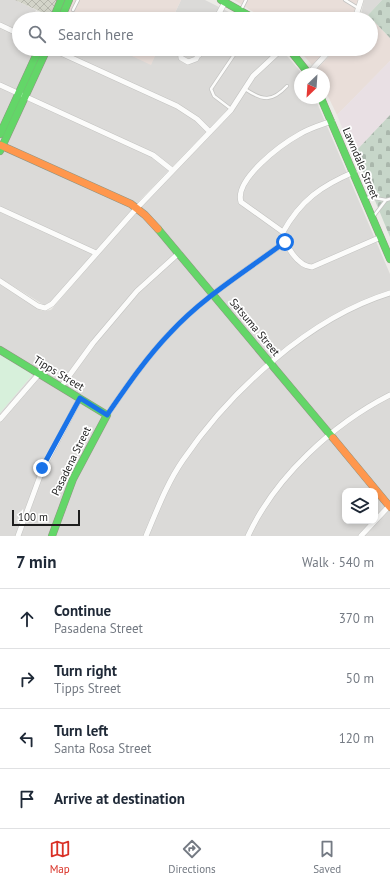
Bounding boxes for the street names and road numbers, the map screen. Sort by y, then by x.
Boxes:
street label: Lawndale Street [340,125,382,201]
street label: Satsuma Street [227,295,283,359]
street label: Tipps Street [31,352,87,394]
street label: Pasadena Street [48,424,94,498]

